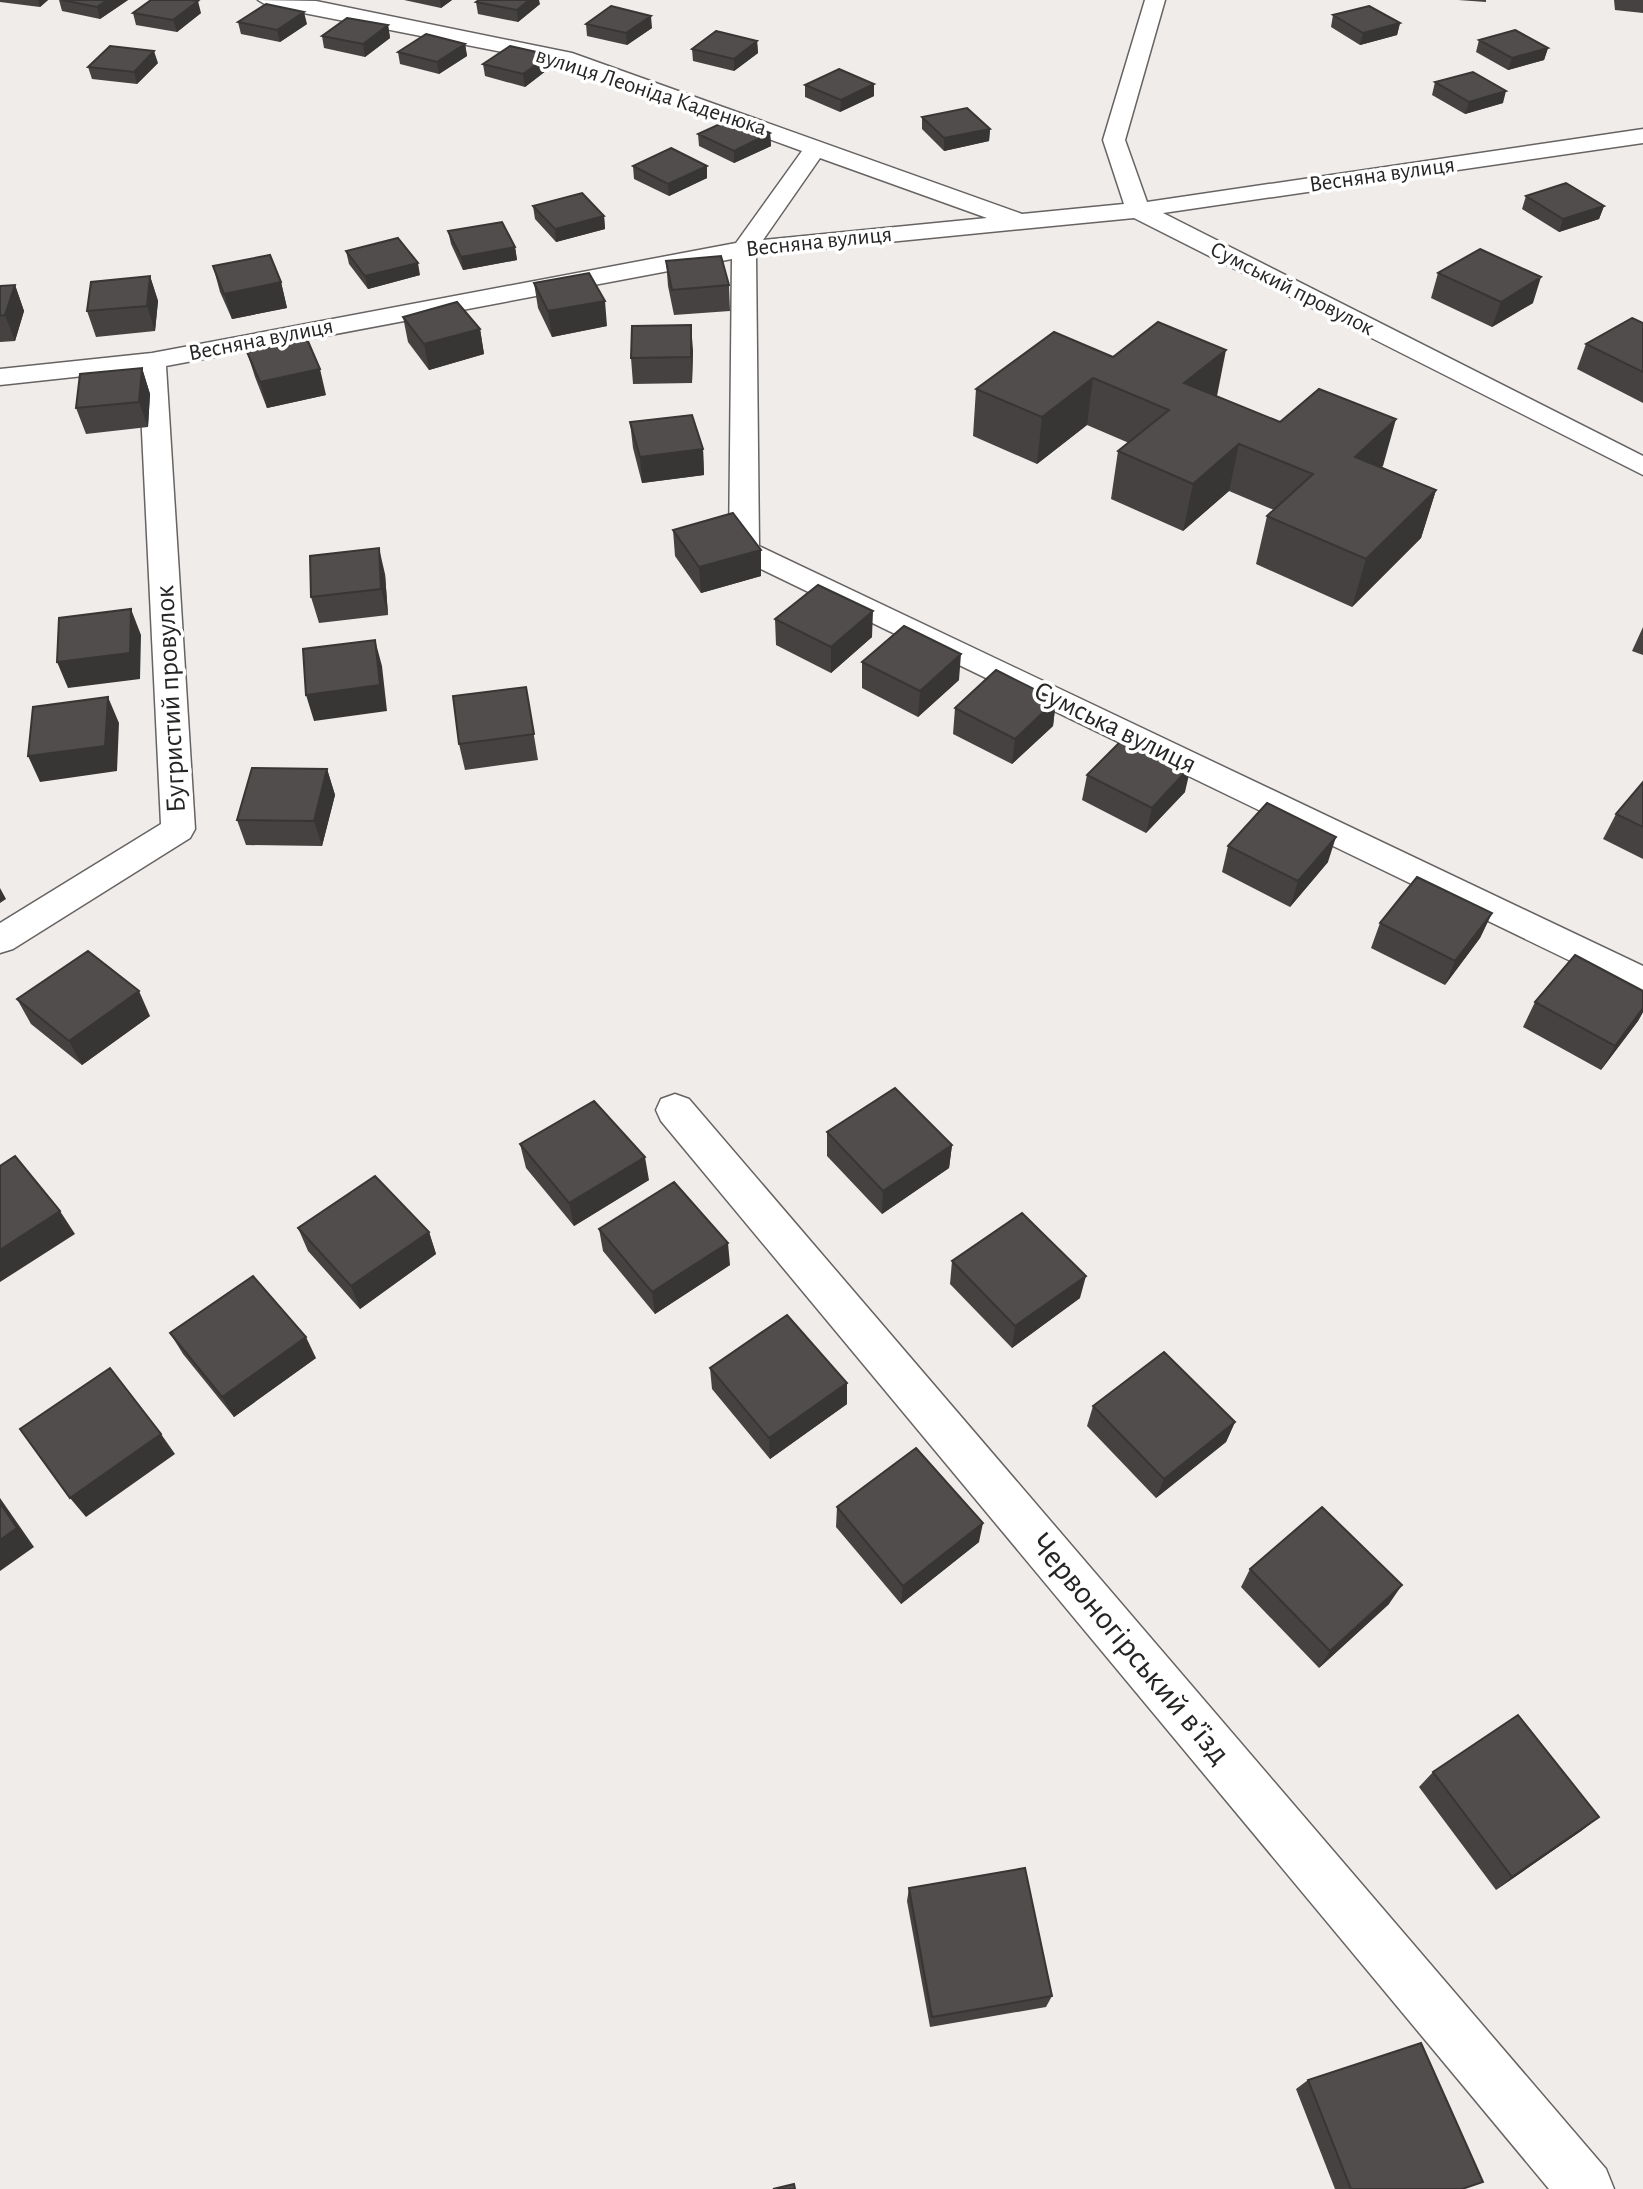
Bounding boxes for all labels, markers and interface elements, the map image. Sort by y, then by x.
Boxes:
street label: вулиця Леоніда Каденюка [533,44,769,140]
street label: Весняна вулиця [1308,153,1456,197]
street label: Весняна вулиця [745,223,893,261]
street label: Сумський провулок [1206,238,1378,340]
street label: Весняна вулиця [187,315,335,365]
street label: Бугристий провулок [151,585,191,813]
street label: Сумська вулиця [1029,677,1201,779]
street label: Червоногірський в’їзд [1024,1527,1236,1771]

